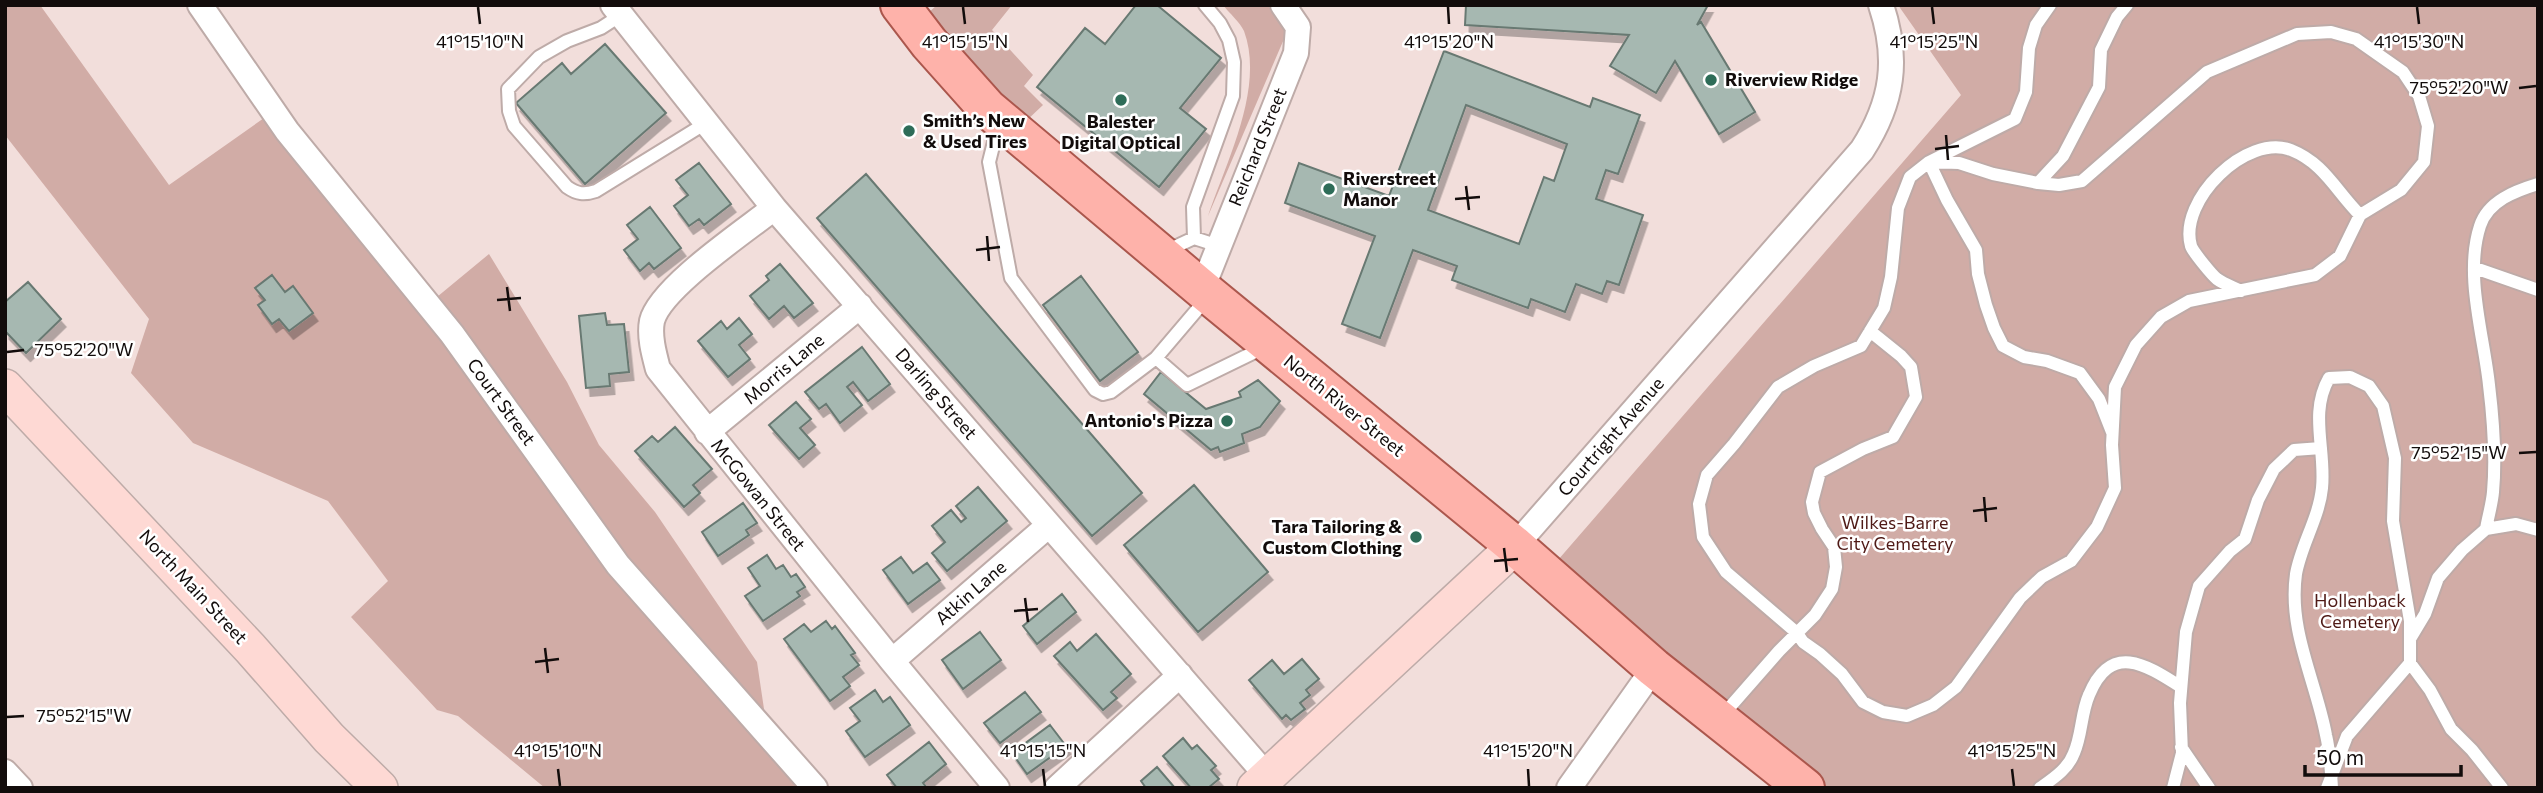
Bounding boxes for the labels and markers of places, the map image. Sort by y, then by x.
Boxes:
place label: Riverview Ridge [1725,68,1858,90]
marker: Riverview Ridge [1703,72,1719,88]
marker: Balester Digital Optical [1113,92,1129,108]
place label: Smith’s New & Used Tires [923,109,1027,152]
place label: Balester Digital Optical [1061,110,1181,153]
marker: Smith’s New & Used Tires [901,123,917,139]
place label: Riverstreet Manor [1343,167,1436,210]
marker: Riverstreet Manor [1321,181,1337,197]
place label: Antonio's Pizza [1085,409,1213,431]
marker: Antonio's Pizza [1219,413,1235,429]
place label: Tara Tailoring & Custom Clothing [1262,515,1402,558]
marker: Tara Tailoring & Custom Clothing [1408,529,1424,545]

